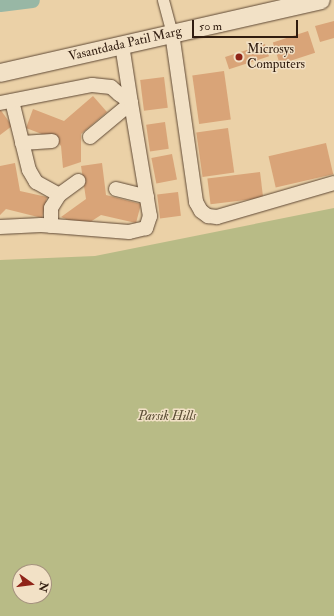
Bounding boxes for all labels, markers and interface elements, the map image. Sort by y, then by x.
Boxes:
scale bar [194,12,300,38]
text: 50 m [199,19,222,34]
street label: Vasantdada Patil Marg [67,23,183,65]
place label: Microsys Computers [247,42,305,73]
marker: Microsys Computers [234,52,244,62]
park label: Parsik Hills [138,408,196,424]
north arrow [12,564,52,604]
text: N [36,580,51,593]

